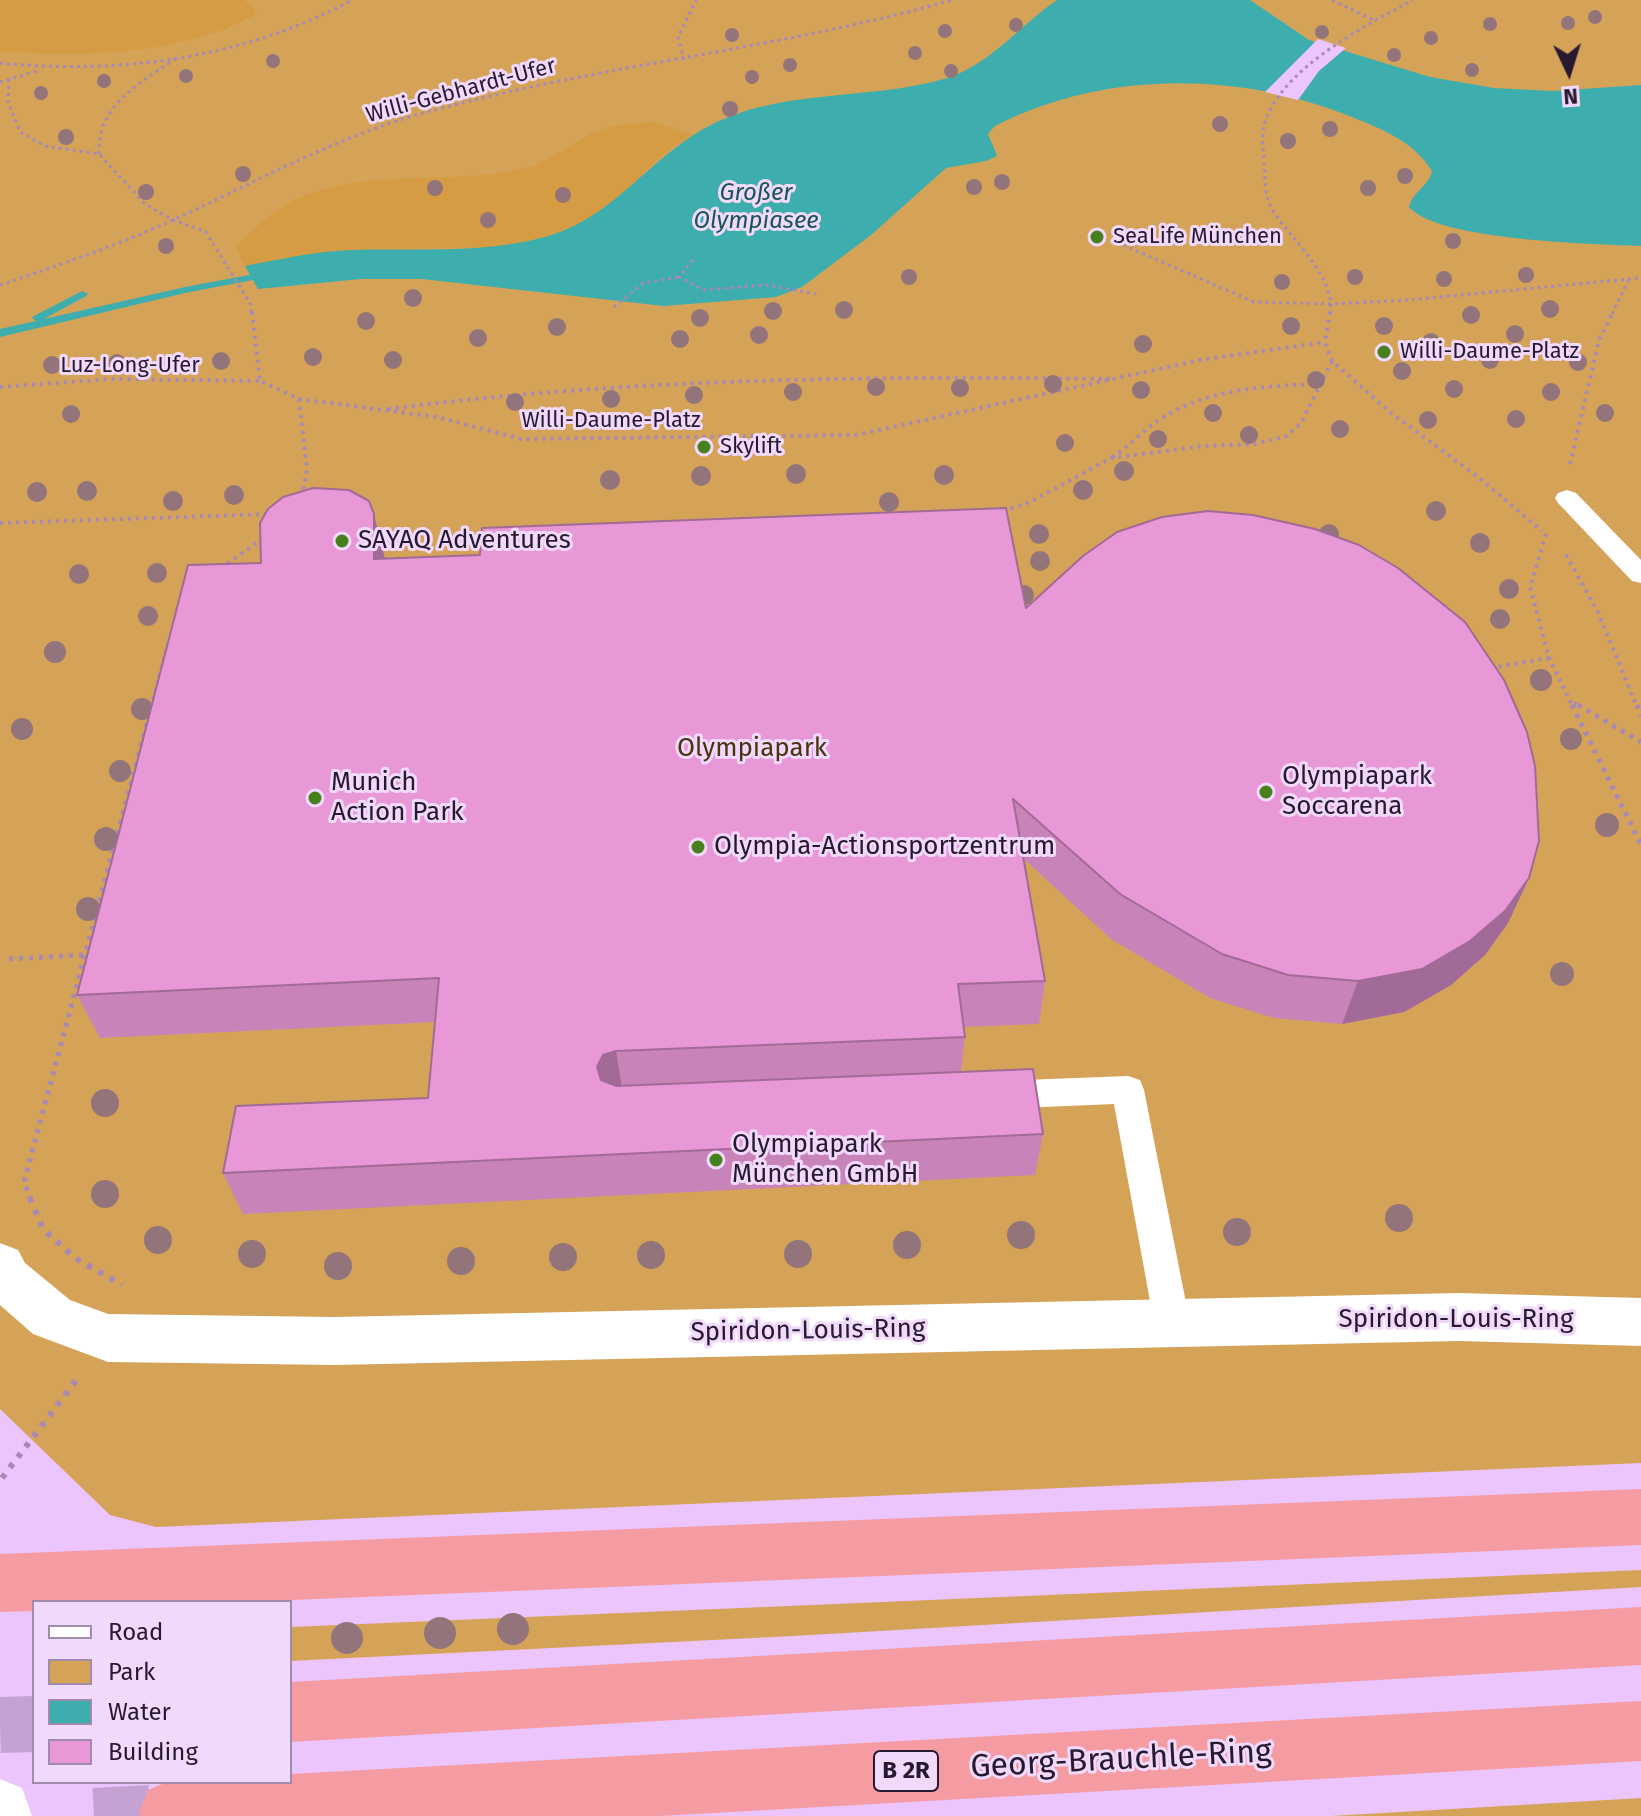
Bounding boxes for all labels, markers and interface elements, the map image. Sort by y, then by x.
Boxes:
north arrow [1529,32,1609,112]
street label: Willi-Gebhardt-Ufer [363,53,559,129]
text: N [1562,82,1579,110]
water label: Großer Olympiasee [693,179,819,235]
place label: SeaLife München [1113,224,1282,250]
marker: SeaLife München [1088,228,1106,246]
place label: Willi-Daume-Platz [1400,339,1579,365]
marker: Willi-Daume-Platz [1375,343,1393,361]
street label: Luz-Long-Ufer [60,353,200,379]
street label: Willi-Daume-Platz [521,408,701,434]
place label: Skylift [720,434,782,460]
marker: Skylift [695,438,713,456]
place label: SAYAQ Adventures [358,525,571,557]
marker: SAYAQ Adventures [333,532,351,550]
park label: Olympiapark [677,733,827,765]
place label: Olympiapark Soccarena [1282,761,1432,822]
place label: Munich Action Park [331,767,464,828]
marker: Olympiapark Soccarena [1257,783,1275,801]
marker: Munich Action Park [306,789,324,807]
place label: Olympia-Actionsportzentrum [714,831,1055,863]
marker: Olympia-Actionsportzentrum [689,838,707,856]
place label: Olympiapark München GmbH [732,1129,918,1190]
marker: Olympiapark München GmbH [707,1151,725,1169]
street label: Spiridon-Louis-Ring [1339,1304,1573,1336]
street label: Spiridon-Louis-Ring [690,1313,926,1349]
legend [32,1600,292,1784]
text: Road [108,1618,163,1646]
text: Park [108,1658,155,1686]
text: Water [108,1698,171,1726]
street label: Georg-Brauchle-Ring [969,1733,1273,1787]
text: Building [108,1738,198,1766]
road number: B 2R [874,1751,938,1791]

